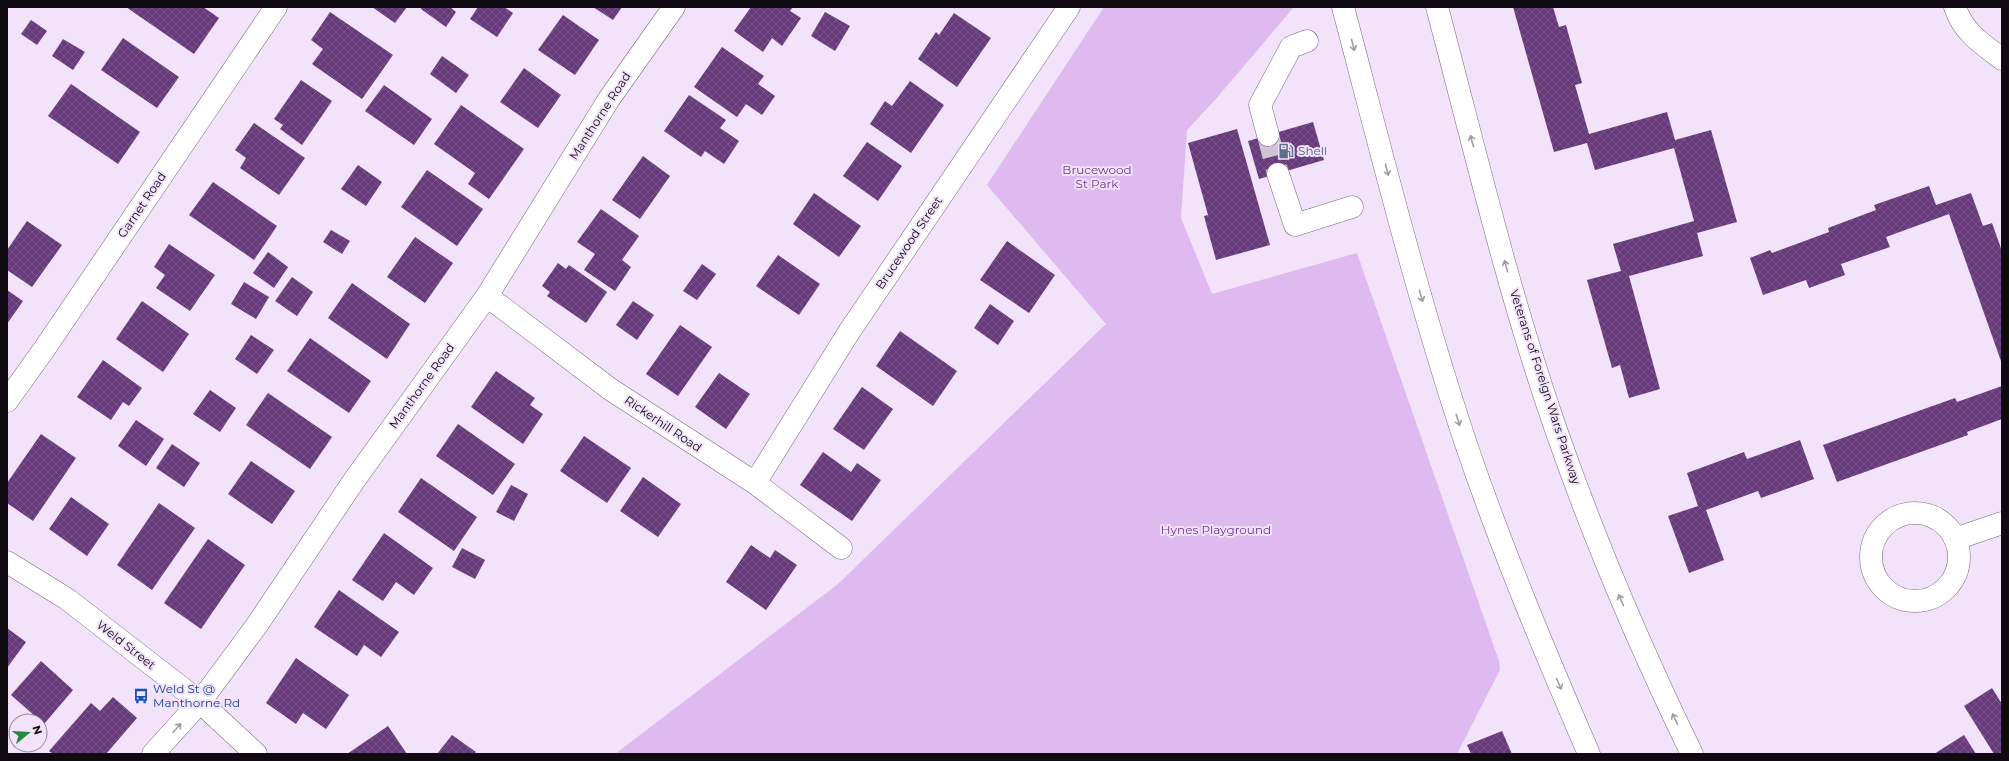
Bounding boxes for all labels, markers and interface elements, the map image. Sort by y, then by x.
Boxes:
one-way arrow [1350,38,1358,51]
street label: Manthorne Road [566,69,634,162]
one-way arrow [1468,134,1475,147]
fuel station icon: Shell [1277,142,1295,160]
place label: Shell [1298,143,1327,158]
park label: Brucewood St Park [1062,162,1132,191]
one-way arrow [1383,164,1391,177]
street label: Garnet Road [114,169,169,240]
street label: Brucewood Street [872,193,945,292]
one-way arrow [1502,260,1510,273]
street label: Veterans of Foreign Wars Parkway [1507,288,1584,487]
one-way arrow [1418,289,1425,302]
street label: Manthorne Road [386,340,458,431]
street label: Rickerhill Road [622,392,705,455]
one-way arrow [1455,414,1462,427]
park label: Hynes Playground [1161,522,1271,537]
one-way arrow [1617,595,1625,607]
street label: Weld Street [94,617,159,672]
one-way arrow [1555,678,1563,690]
place label: Weld St @ Manthorne Rd [153,681,240,710]
bus stop icon: Weld St @ Manthorne Rd [132,687,150,705]
north arrow [8,713,48,753]
one-way arrow [1671,713,1678,725]
one-way arrow [172,723,181,733]
text: N [29,724,46,736]

